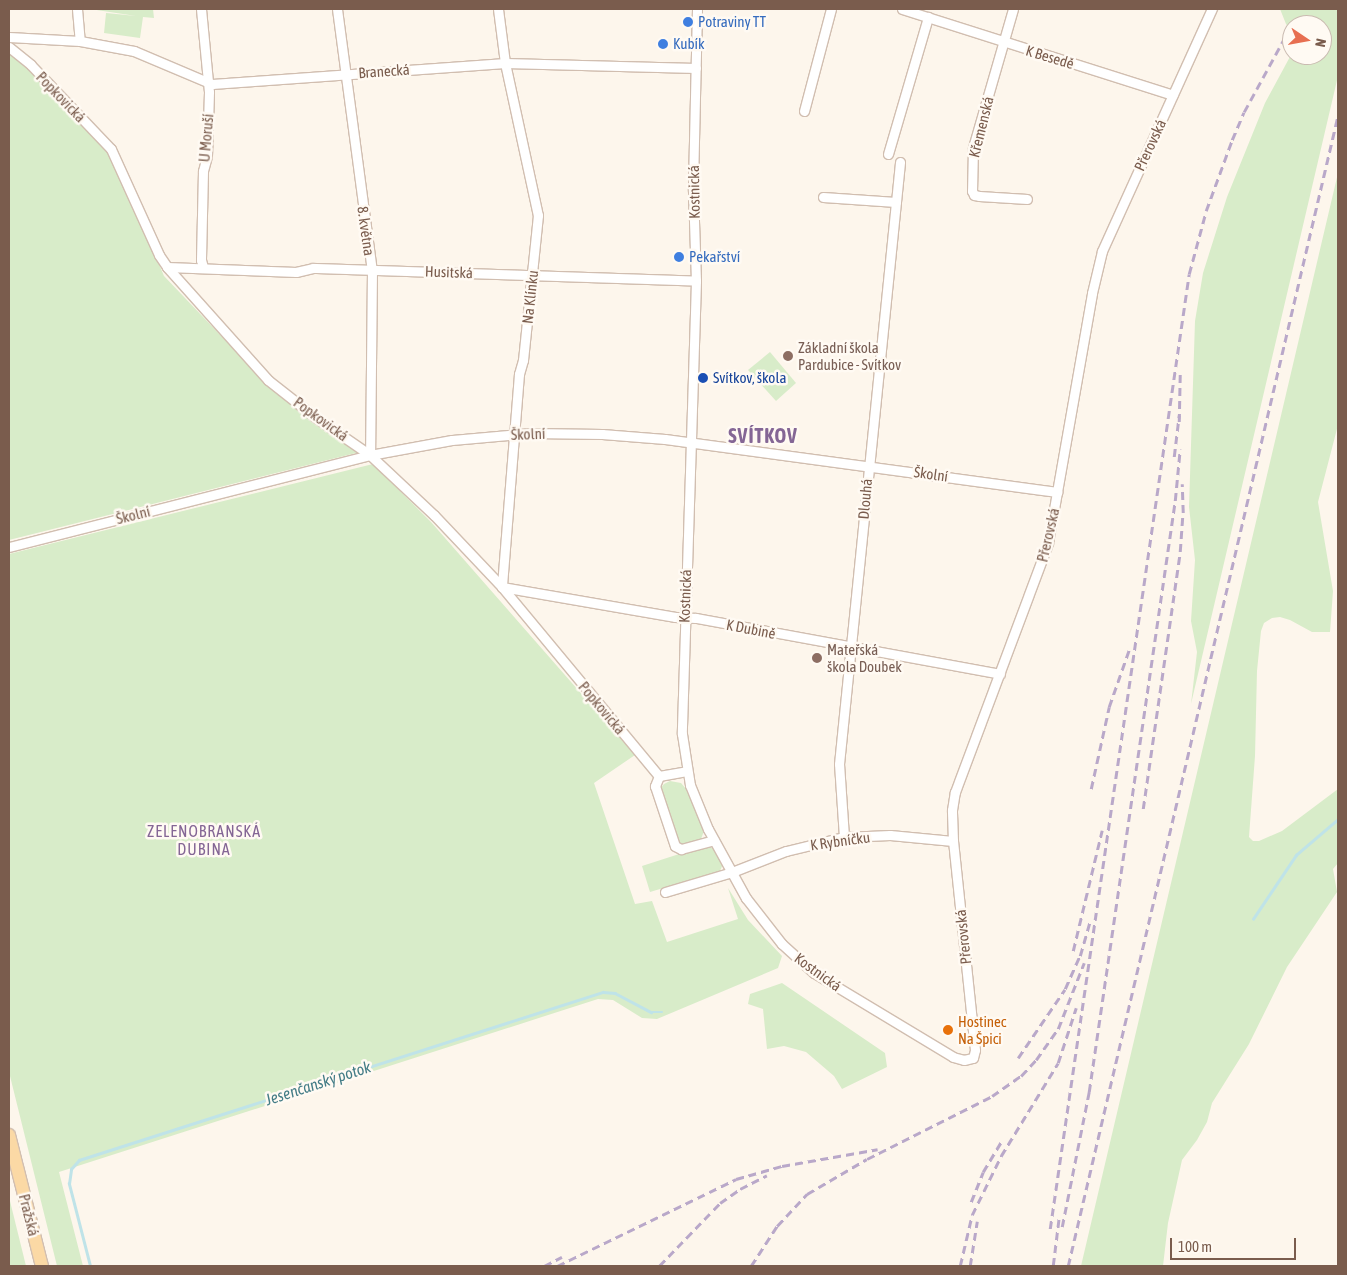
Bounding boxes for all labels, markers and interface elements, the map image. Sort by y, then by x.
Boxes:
place label: Potraviny TT [698,13,766,31]
north arrow [1282,15,1332,65]
marker: Potraviny TT [682,16,694,28]
place label: Kubík [673,35,705,53]
text: N [1312,37,1329,49]
marker: Kubík [657,38,669,50]
street label: K Besedě [1024,41,1076,73]
street label: Branecká [358,60,410,82]
street label: Popkovická [33,68,89,126]
street label: Křemenská [965,95,997,159]
street label: U Moruší [195,113,217,163]
street label: Přerovská [1130,116,1170,174]
street label: Kostnická [685,165,703,219]
street label: 8. května [354,205,378,257]
place label: Pekařství [689,248,740,266]
marker: Pekařství [673,251,685,263]
street label: Husitská [425,262,473,282]
street label: Na Klínku [518,269,542,325]
place label: Základní škola Pardubice - Svítkov [798,338,901,373]
marker: Základní škola Pardubice - Svítkov [782,350,794,362]
place label: Svítkov, škola [713,369,786,387]
marker: Svítkov, škola [697,372,709,384]
street label: Popkovická [290,393,352,445]
district label: SVÍTKOV [727,423,799,447]
street label: Školní [511,424,545,444]
street label: Školní [913,463,949,485]
street label: Dlouhá [854,478,876,520]
street label: Školní [114,502,152,528]
street label: Přerovská [1033,506,1063,564]
street label: Kostnická [675,569,695,623]
street label: K Dubině [725,615,777,643]
place label: Mateřská škola Doubek [827,640,902,675]
marker: Mateřská škola Doubek [811,652,823,664]
street label: Popkovická [575,678,629,738]
district label: ZELENOBRANSKÁ DUBINA [145,821,263,859]
street label: K Rybníčku [809,828,871,854]
street label: Přerovská [951,909,975,965]
street label: Kostnická [791,949,845,995]
place label: Hostinec Na Špici [958,1012,1006,1047]
marker: Hostinec Na Špici [942,1024,954,1036]
water label: Jesenčanský potok [263,1057,373,1109]
street label: Pražská [15,1192,43,1238]
scale bar [1172,1228,1298,1260]
text: 100 m [1178,1238,1212,1255]

